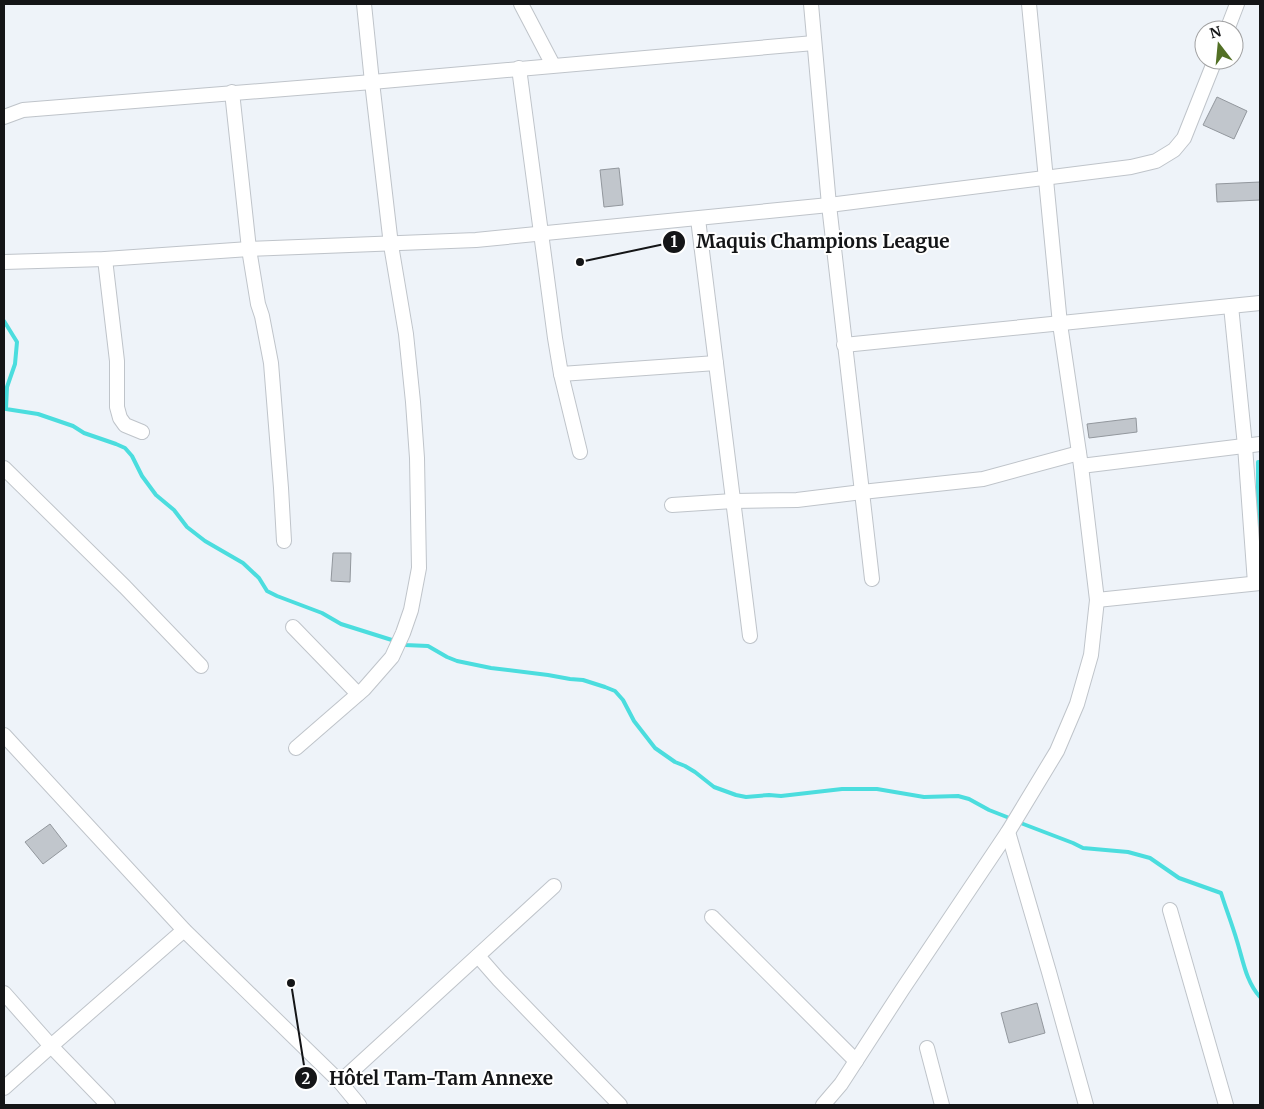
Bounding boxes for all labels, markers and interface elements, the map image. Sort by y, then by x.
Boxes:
north arrow [1194,20,1244,70]
text: N [1208,22,1223,43]
callout: Maquis Champions League [661,225,960,259]
text: Maquis Champions League [696,229,950,253]
text: 1 [671,232,678,251]
callout: Hôtel Tam-Tam Annexe [294,1061,563,1095]
text: Hôtel Tam-Tam Annexe [329,1066,553,1090]
text: 2 [302,1069,311,1088]

